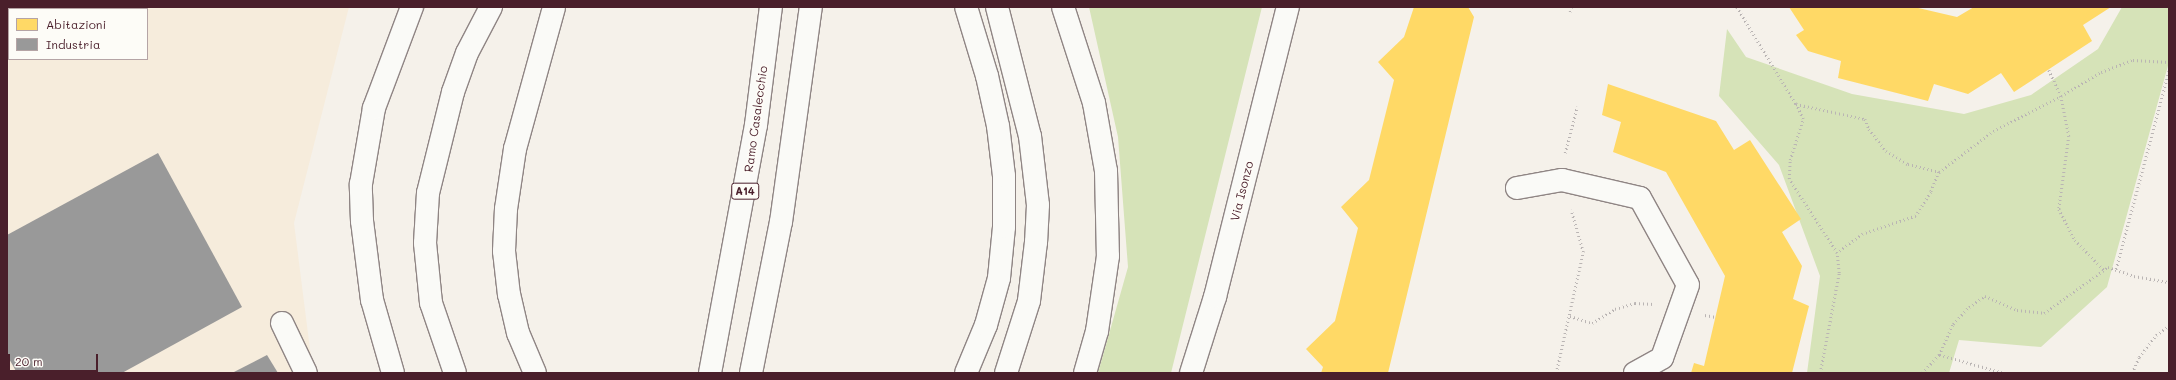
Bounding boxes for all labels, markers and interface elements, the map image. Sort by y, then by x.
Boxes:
legend [8,8,148,60]
text: Abitazioni [46,16,106,32]
text: Industria [46,36,100,52]
street label: Ramo Casalecchio [741,65,771,173]
street label: Via Isonzo [1228,159,1256,223]
road number: A14 [731,182,759,200]
scale bar [10,346,100,372]
text: 20 m [15,353,43,369]

